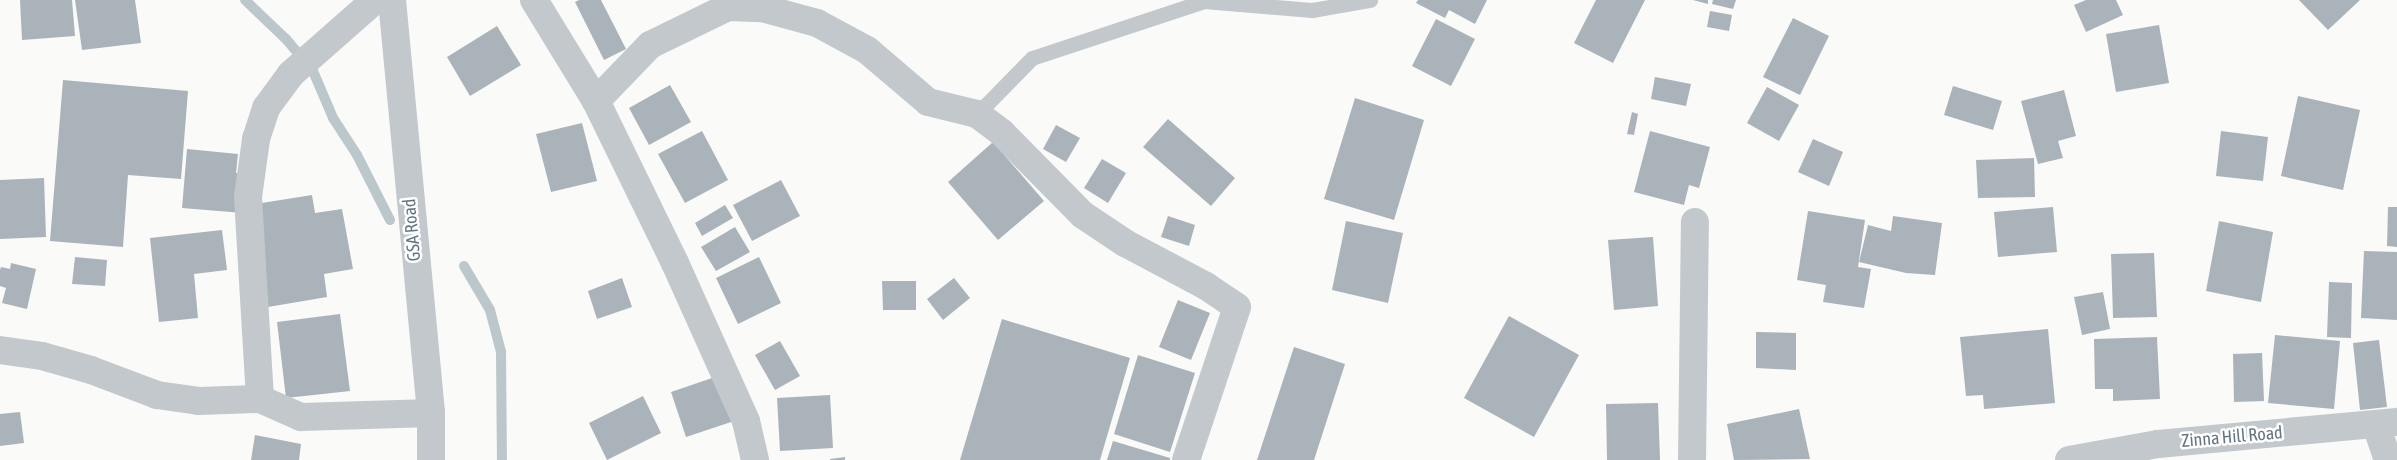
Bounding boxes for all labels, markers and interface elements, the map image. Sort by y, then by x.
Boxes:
street label: GSA Road [399,198,425,262]
street label: Zinna Hill Road [2181,422,2283,452]

